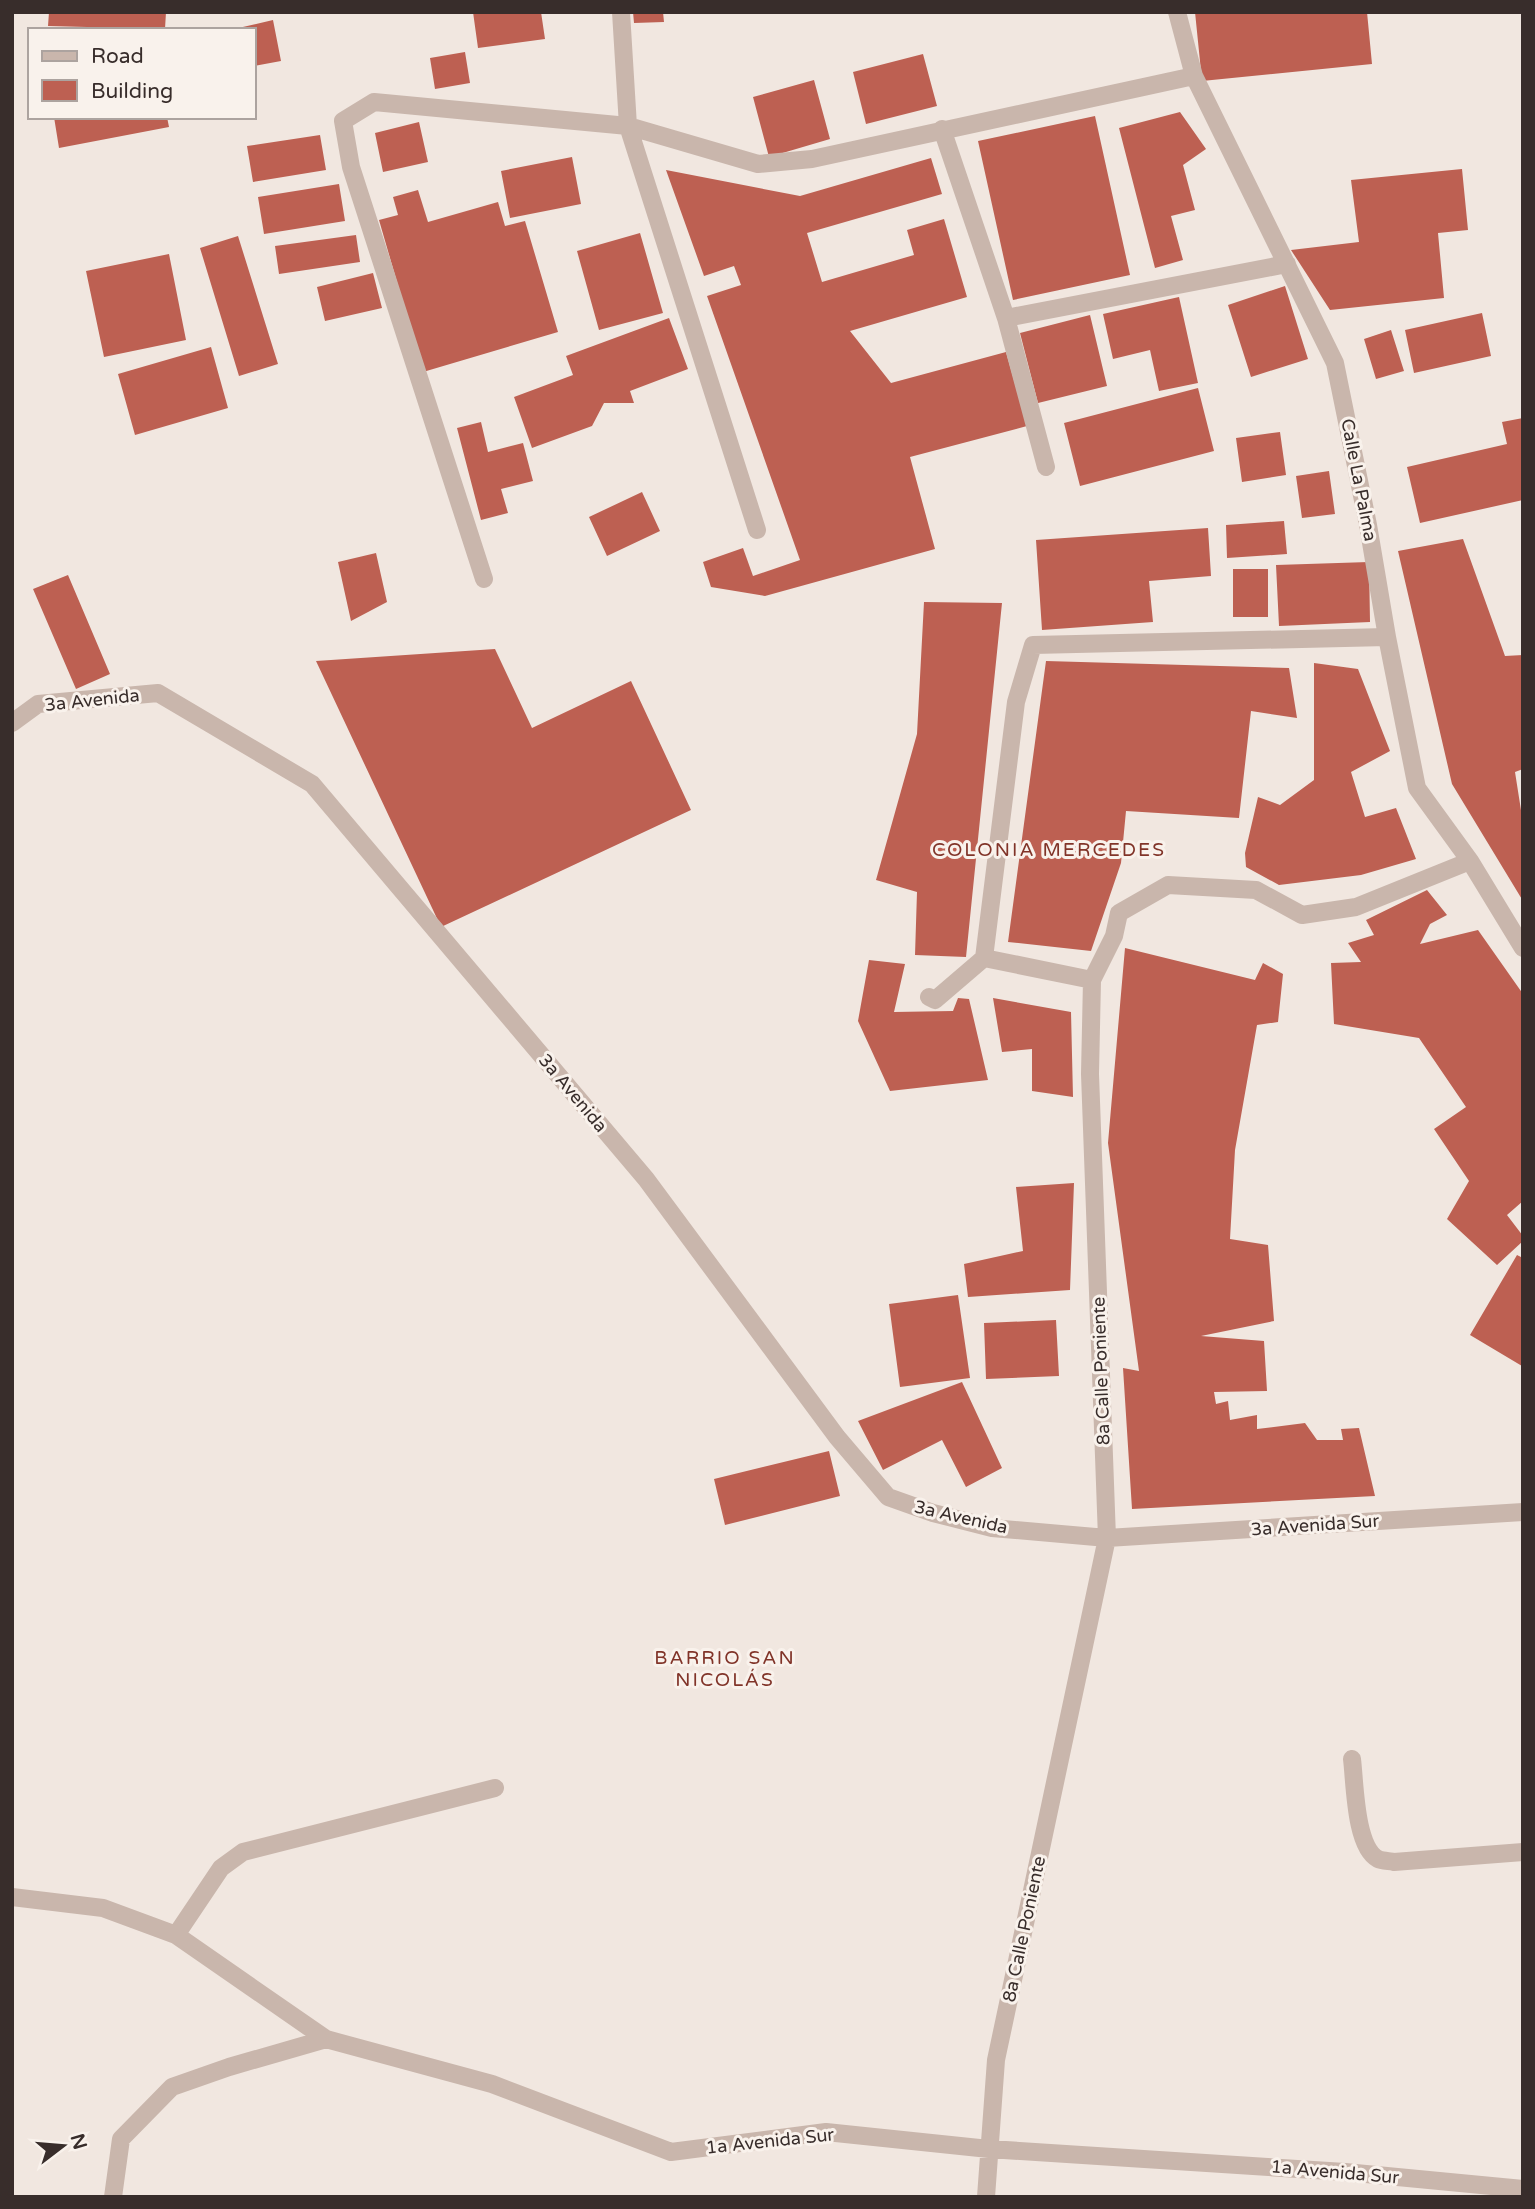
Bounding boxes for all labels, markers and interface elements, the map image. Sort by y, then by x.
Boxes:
legend [28,28,256,119]
text: Road [91,44,144,69]
text: Building [91,79,173,104]
street label: Calle La Palma [1336,417,1382,543]
street label: 3a Avenida [43,684,141,716]
district label: COLONIA MERCEDES [932,839,1166,861]
street label: 3a Avenida [534,1049,612,1137]
street label: 8a Calle Poniente [1087,1296,1115,1446]
street label: 3a Avenida [912,1496,1010,1538]
street label: 3a Avenida Sur [1250,1510,1380,1540]
district label: BARRIO SAN NICOLÁS [654,1647,796,1691]
street label: 8a Calle Poniente [998,1854,1050,2004]
north arrow [28,2111,98,2181]
street label: 1a Avenida Sur [705,2123,835,2159]
text: N [66,2131,91,2152]
street label: 1a Avenida Sur [1270,2155,1400,2189]

